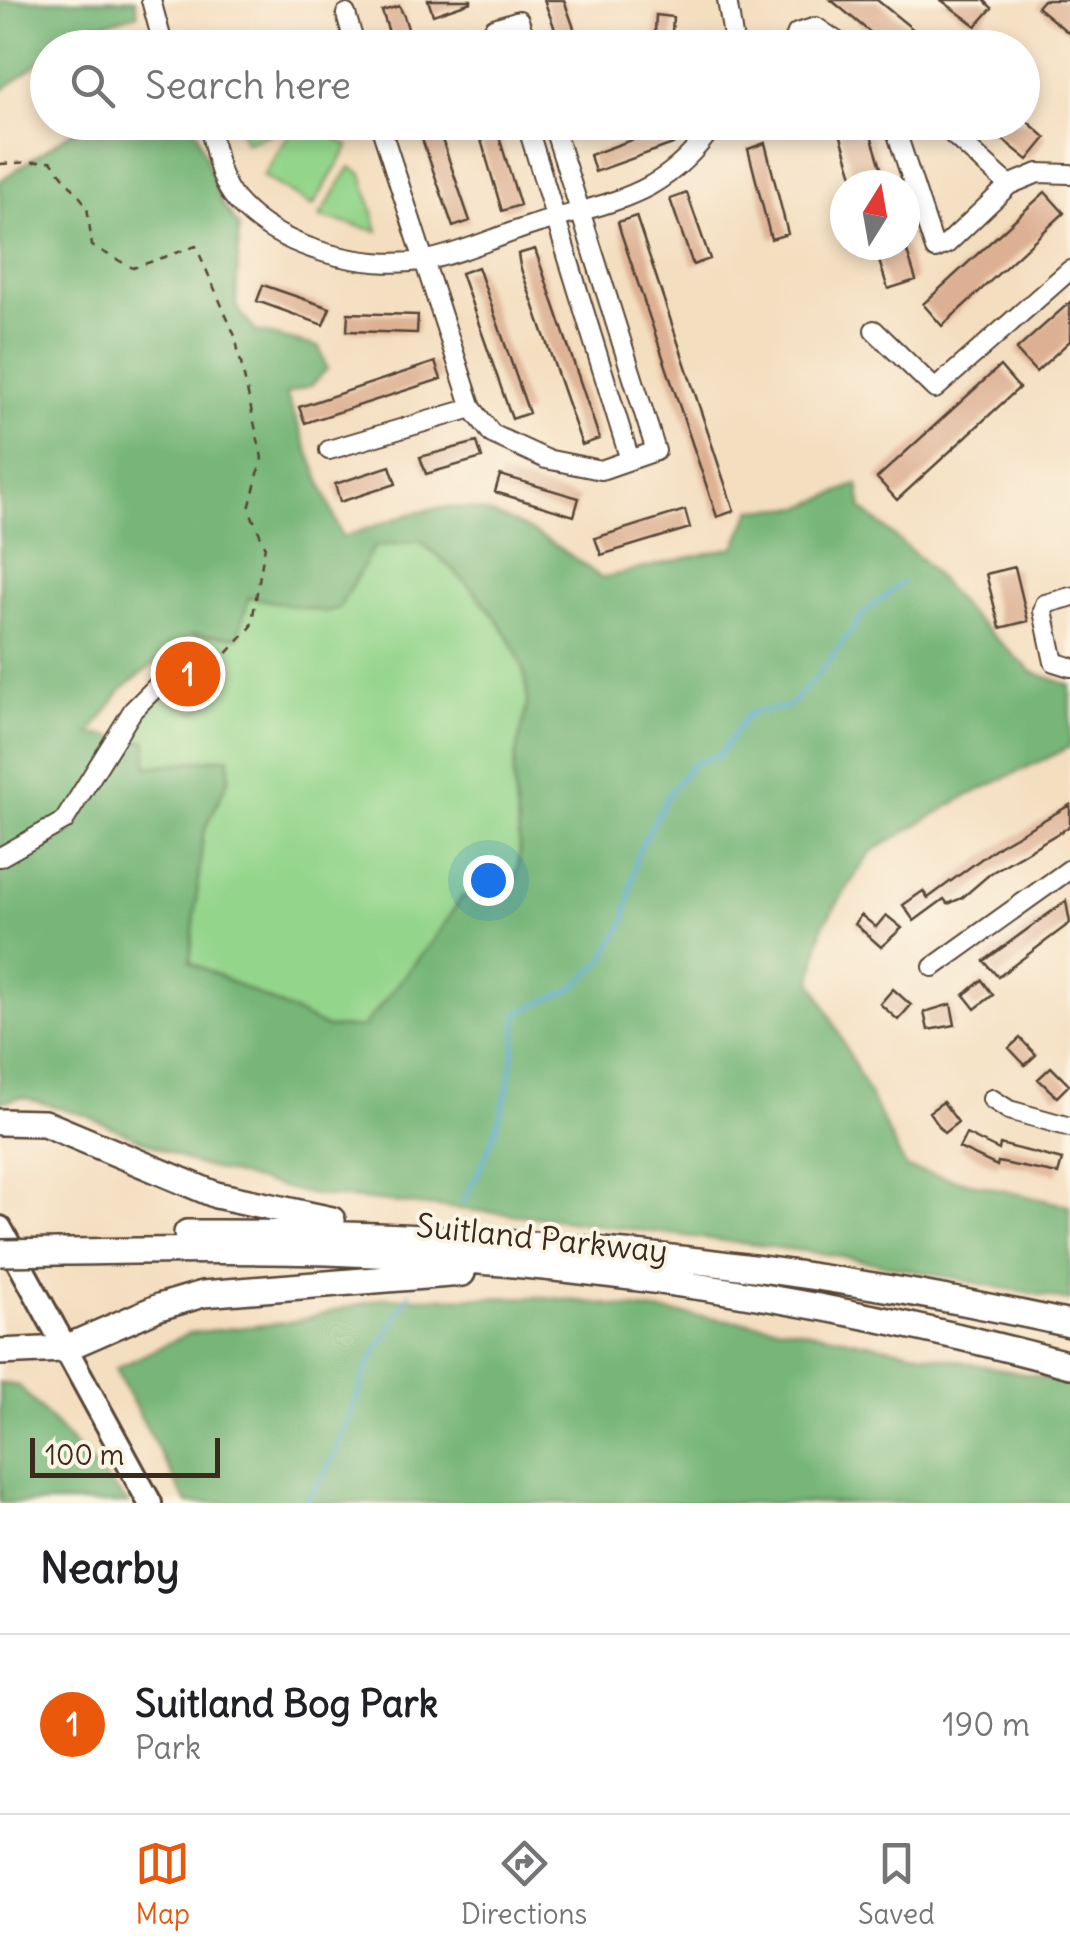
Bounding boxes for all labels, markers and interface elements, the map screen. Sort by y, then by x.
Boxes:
search box [30,30,1040,140]
icon: search [65,58,120,113]
text: Search here [145,62,351,109]
north arrow [830,170,920,260]
pin: 1 [156,636,220,712]
your location [463,855,514,906]
street label: Suitland Parkway [414,1204,670,1272]
scale bar [30,1433,220,1478]
text: 100 m [45,1437,124,1473]
text: Nearby [40,1542,179,1594]
text: Suitland Bog Park [135,1680,438,1727]
text: 1 [66,1704,79,1745]
text: 190 m [942,1704,1030,1745]
text: Park [135,1727,201,1768]
tab: Map [135,1836,190,1932]
tab: Directions [461,1836,587,1932]
tab: Saved [858,1836,935,1932]

